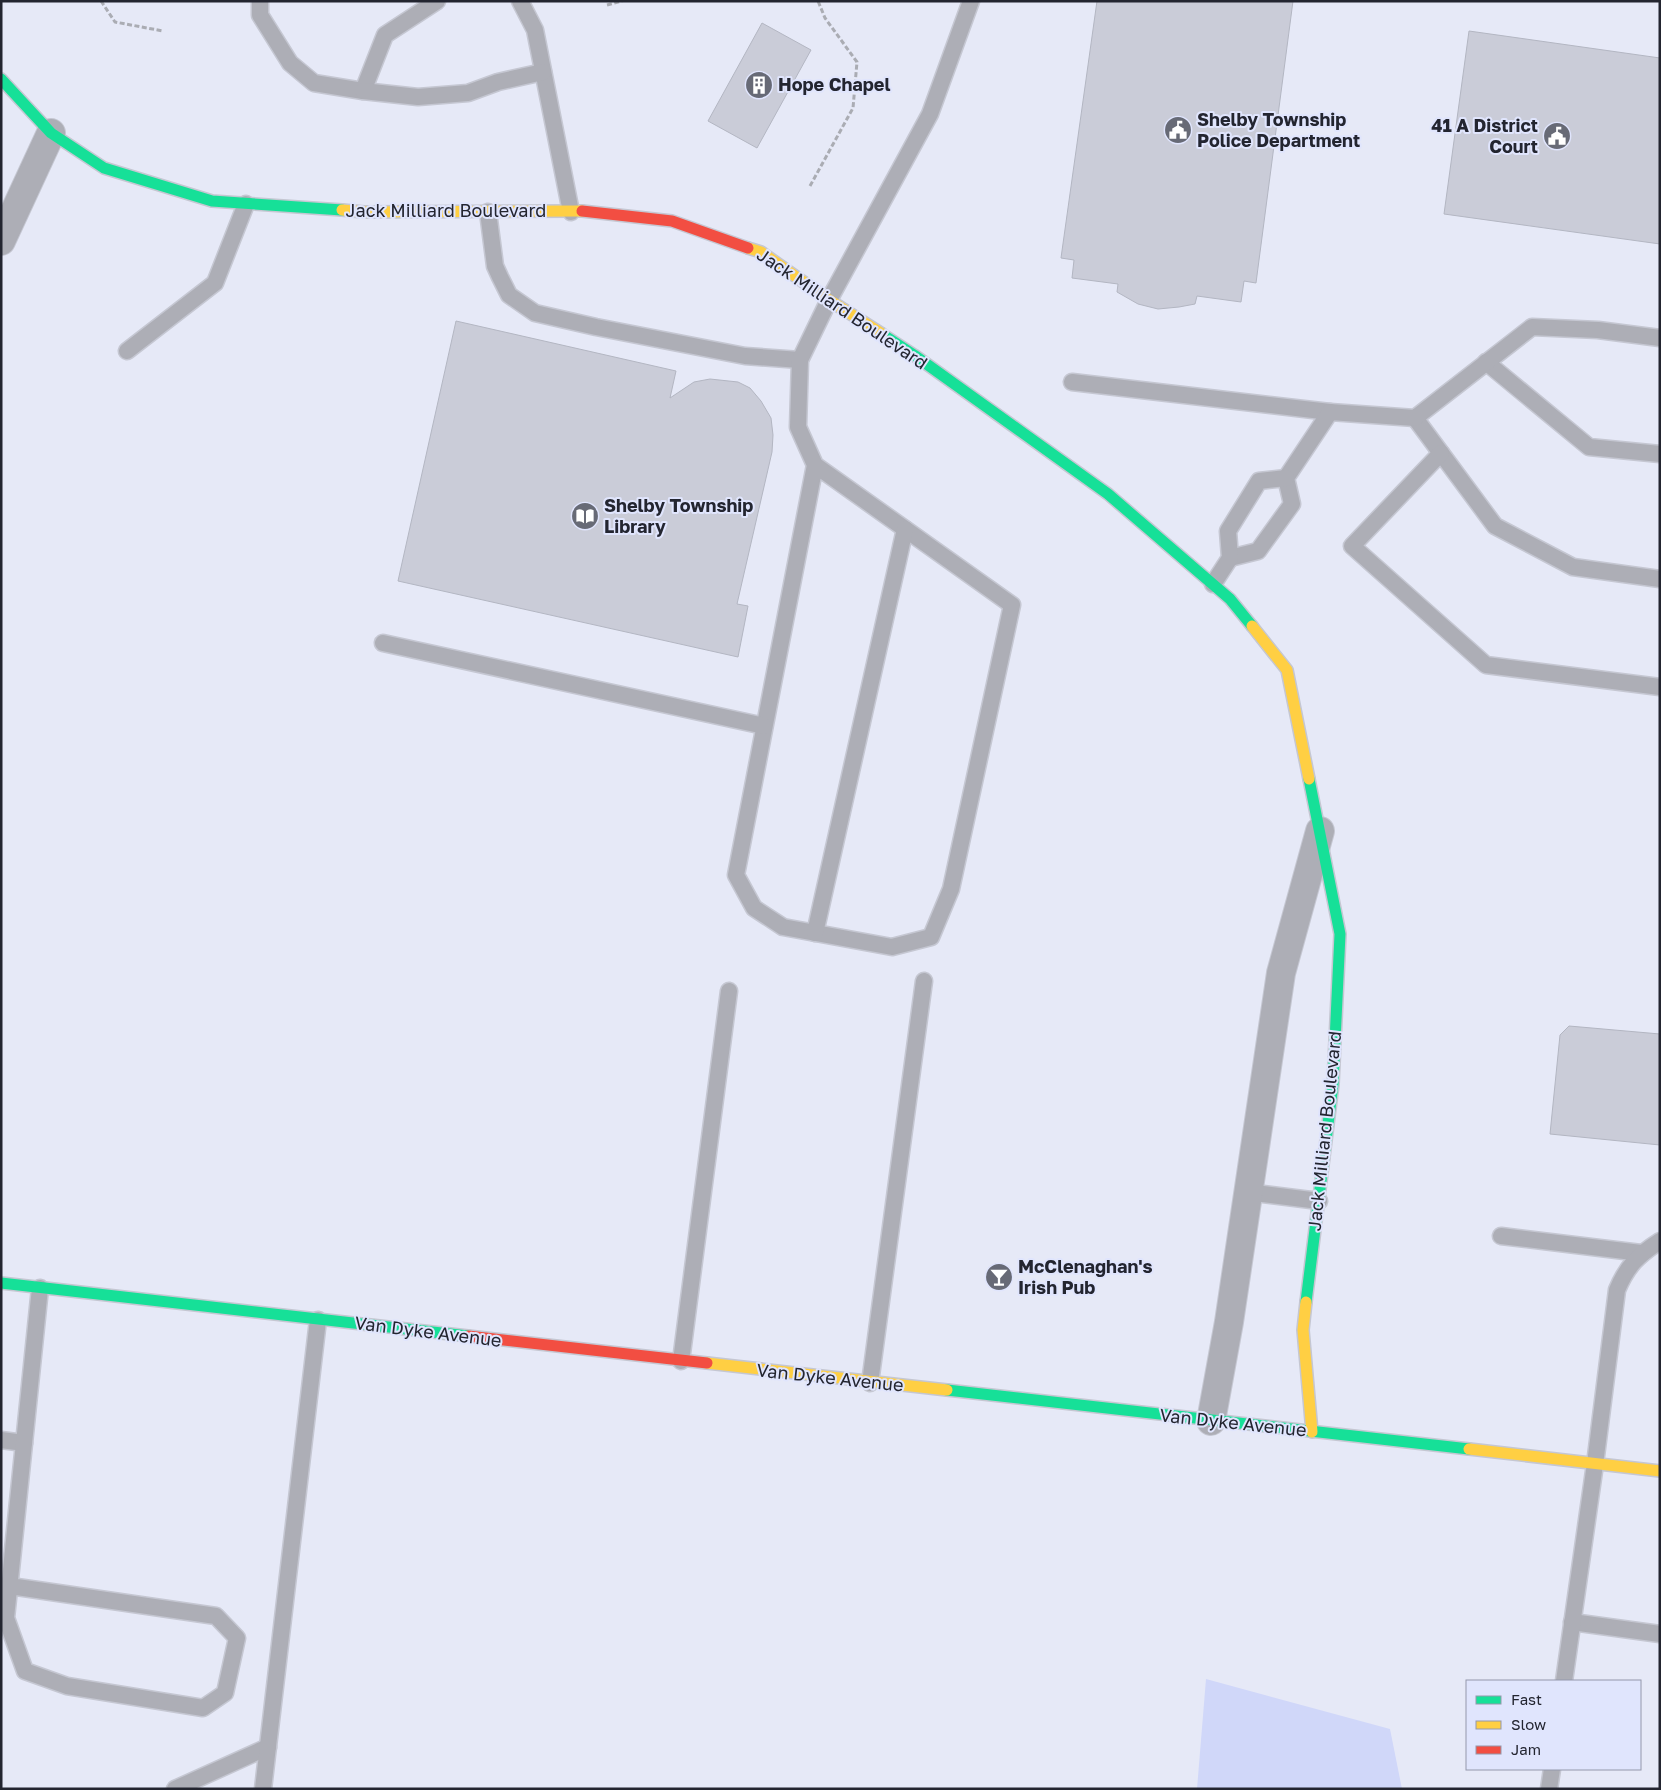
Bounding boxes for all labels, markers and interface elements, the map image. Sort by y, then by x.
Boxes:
building icon: Hope Chapel [744,70,774,100]
place label: Hope Chapel [778,73,891,95]
place label: Shelby Township Police Department [1197,108,1360,151]
place label: 41 A District Court [1431,114,1538,157]
public building icon: Shelby Township Police Department [1163,115,1193,145]
public building icon: 41 A District Court [1542,121,1572,151]
street label: Jack Milliard Boulevard [346,199,546,221]
street label: Jack Milliard Boulevard [753,243,932,373]
place label: Shelby Township Library [604,494,753,537]
library icon: Shelby Township Library [570,501,600,531]
street label: Jack Milliard Boulevard [1303,1030,1345,1232]
place label: McClenaghan's Irish Pub [1018,1255,1153,1298]
bar icon: McClenaghan's Irish Pub [984,1262,1014,1292]
street label: Van Dyke Avenue [353,1311,503,1351]
street label: Van Dyke Avenue [756,1358,905,1396]
street label: Van Dyke Avenue [1159,1403,1308,1441]
legend [1466,1680,1641,1770]
text: Fast [1511,1690,1542,1708]
text: Slow [1511,1715,1546,1733]
text: Jam [1511,1740,1541,1758]

